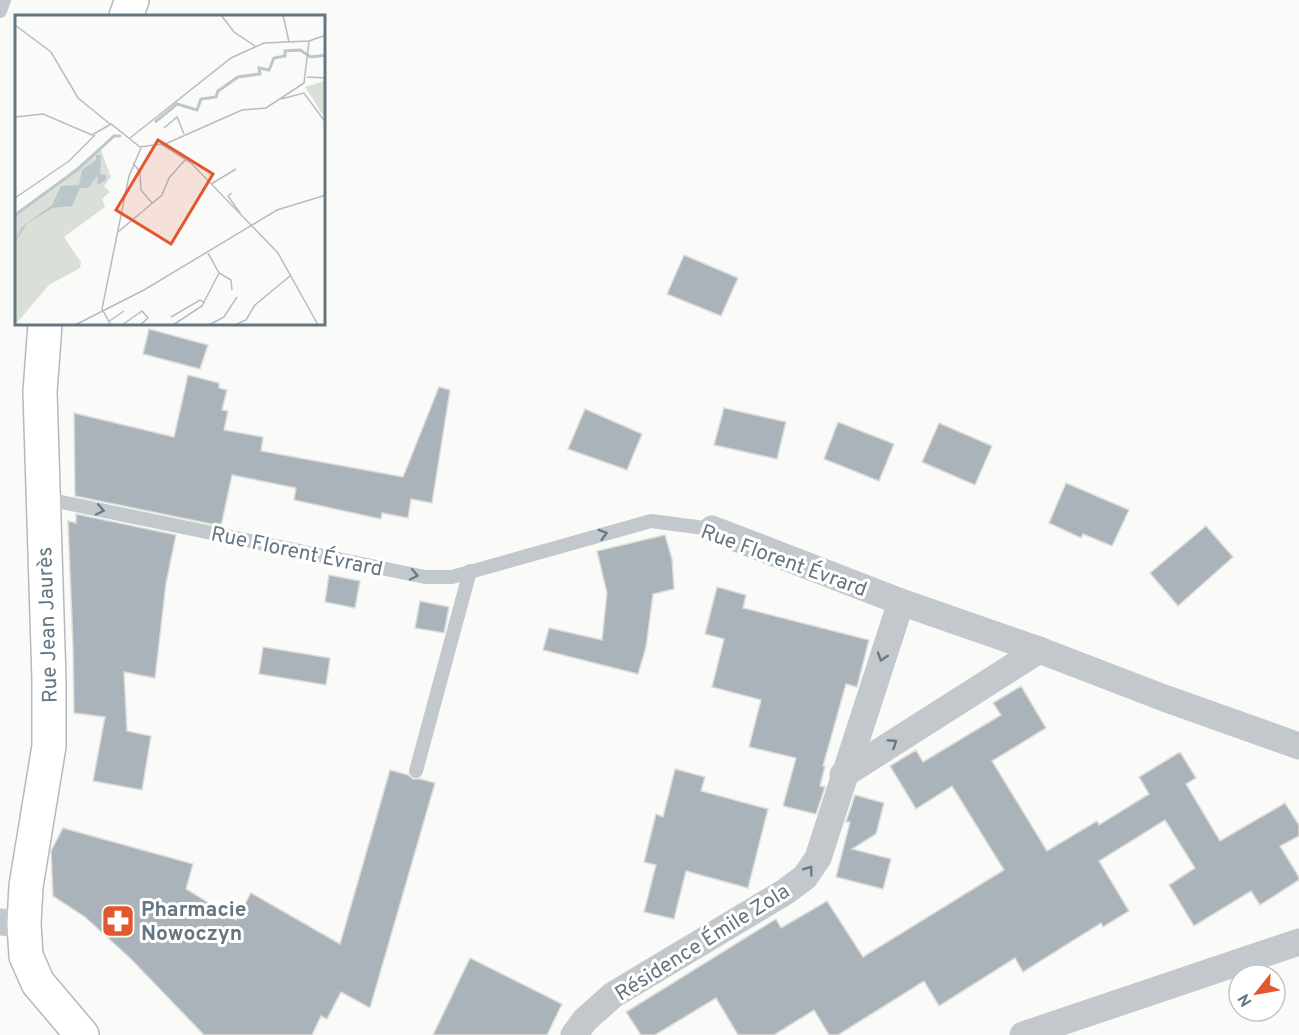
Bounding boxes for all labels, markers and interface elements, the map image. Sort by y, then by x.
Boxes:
inset map [15,15,326,326]
one-way arrow [94,503,104,516]
street label: Rue Florent Évrard [697,518,871,604]
street label: Rue Florent Évrard [208,520,385,584]
one-way arrow [597,529,608,541]
street label: Rue Jean Jaurès [32,546,65,703]
one-way arrow [409,568,419,581]
one-way arrow [877,652,890,662]
one-way arrow [887,739,897,751]
one-way arrow [802,866,813,877]
street label: Résidence Émile Zola [610,878,795,1008]
place label: Pharmacie Nowoczyn [141,897,246,948]
pharmacy icon: Pharmacie Nowoczyn [100,903,136,939]
north arrow [1227,963,1287,1023]
text: N [1234,990,1257,1010]

